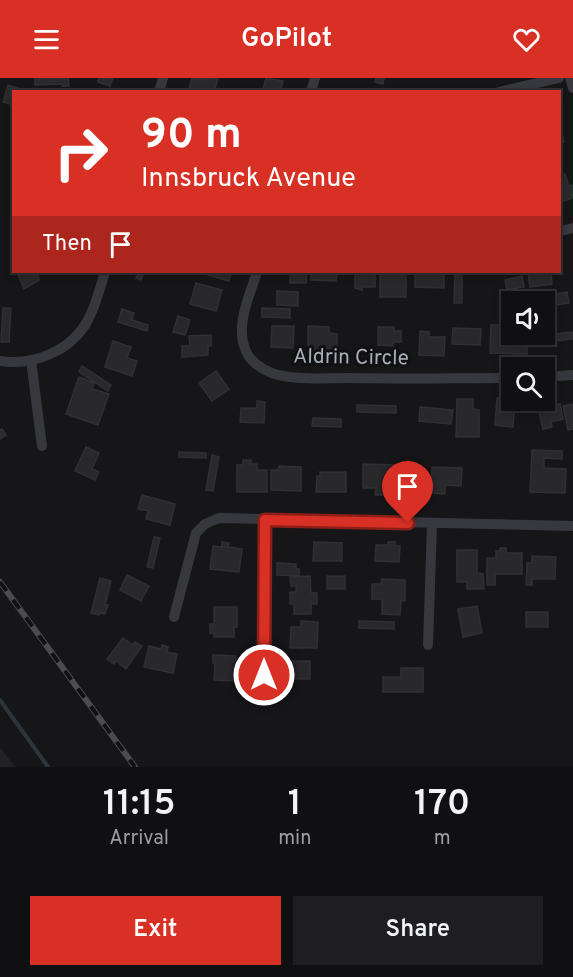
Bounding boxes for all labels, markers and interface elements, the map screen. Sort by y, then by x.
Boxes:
text: GoPilot [241,22,332,56]
icon: menu [30,23,63,56]
icon: heart [510,23,543,56]
text: 90 m [141,110,242,163]
icon: right [42,114,120,192]
text: Innsbruck Avenue [141,162,356,196]
icon: arrive [104,228,137,261]
text: Then [42,231,92,258]
map controls [501,291,555,411]
button: sound [501,291,555,345]
street label: Aldrin Circle [293,343,409,373]
button: search [501,357,555,411]
pin [382,461,433,523]
icon: arrive [391,470,424,503]
position arrow [232,643,296,707]
text: 11:15 [103,782,176,828]
text: 1 [288,782,302,828]
text: 170 [414,782,470,828]
text: Arrival [109,826,169,852]
text: min [278,826,311,852]
text: m [434,826,451,852]
button: Exit [30,896,281,965]
button: Share [293,896,543,965]

